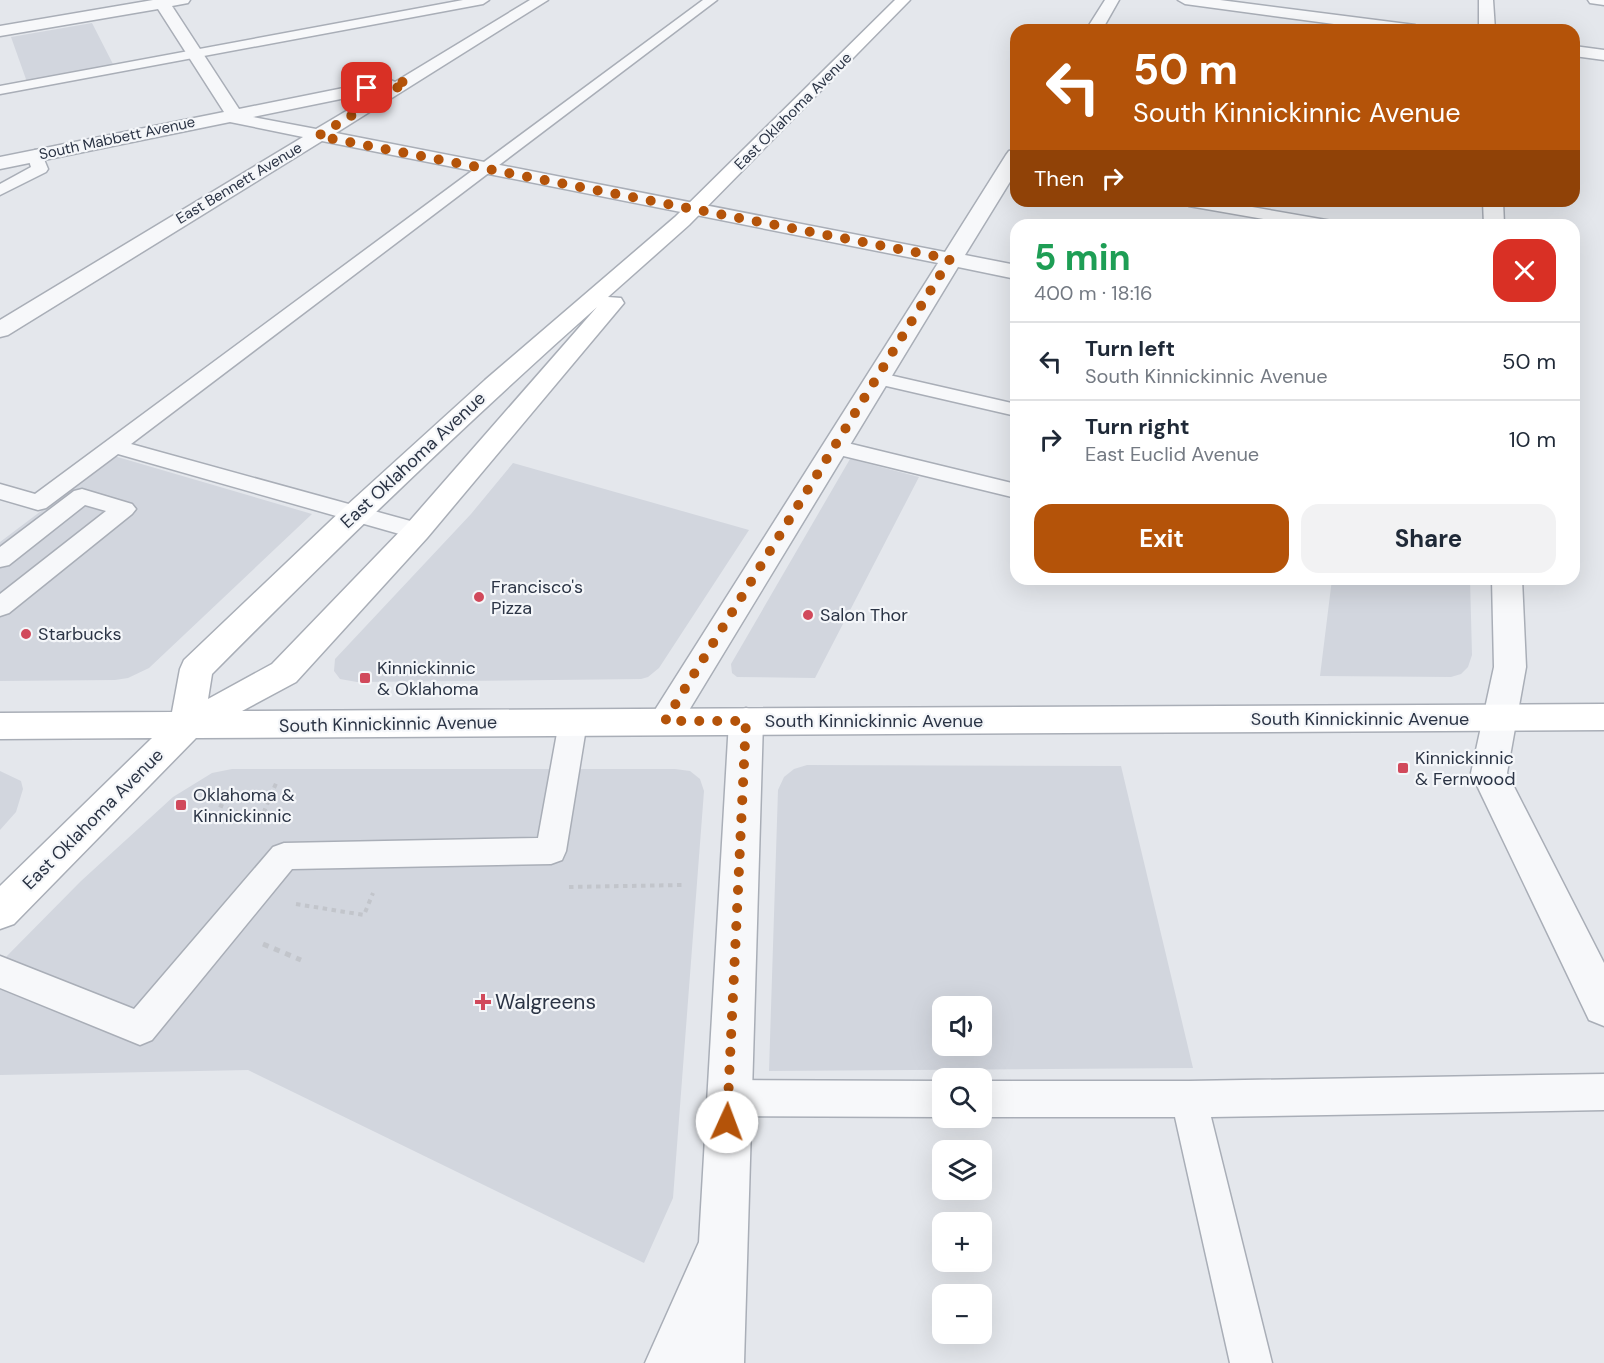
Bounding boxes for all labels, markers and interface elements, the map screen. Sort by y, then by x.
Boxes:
text: 50 m [1133,42,1238,97]
street label: East Oklahoma Avenue [730,48,856,174]
icon: left [1034,48,1112,126]
pin [341,62,392,113]
icon: arrive [350,71,383,104]
text: South Kinnickinnic Avenue [1133,95,1461,130]
street label: South Mabbett Avenue [37,112,197,164]
street label: East Bennett Avenue [172,137,306,229]
icon: right [1096,162,1129,195]
text: Then [1034,164,1084,193]
text: 5 min [1034,234,1131,281]
button: close [1493,239,1556,302]
text: 400 m · 18:16 [1034,280,1152,306]
text: Turn left [1085,334,1175,363]
icon: left [1034,345,1067,378]
text: 50 m [1502,347,1556,376]
text: South Kinnickinnic Avenue [1085,363,1328,389]
street label: East Oklahoma Avenue [335,386,491,534]
text: Turn right [1085,412,1190,441]
icon: right [1034,423,1067,456]
text: 10 m [1509,425,1556,454]
text: East Euclid Avenue [1085,441,1259,467]
button: Exit [1034,504,1289,573]
button: Share [1301,504,1556,573]
place label: Francisco's Pizza [491,575,583,620]
marker: Francisco's Pizza [472,590,486,604]
place label: Salon Thor [820,603,908,627]
marker: Salon Thor [801,608,815,622]
place label: Starbucks [38,622,121,646]
marker: Starbucks [19,627,33,641]
place label: Kinnickinnic & Oklahoma [377,656,479,701]
marker: Kinnickinnic & Oklahoma [358,671,372,685]
street label: South Kinnickinnic Avenue [1251,707,1469,731]
street label: South Kinnickinnic Avenue [765,709,983,733]
street label: South Kinnickinnic Avenue [279,710,497,738]
street label: East Oklahoma Avenue [17,743,169,895]
place label: Kinnickinnic & Fernwood [1415,746,1516,791]
marker: Kinnickinnic & Fernwood [1396,761,1410,775]
place label: Oklahoma & Kinnickinnic [193,783,295,828]
marker: Oklahoma & Kinnickinnic [174,798,188,812]
place label: Walgreens [495,988,596,1016]
marker: Walgreens [476,995,490,1009]
map controls [932,996,992,1344]
button: sound [932,996,992,1056]
button: search [932,1068,992,1128]
position arrow [695,1090,759,1154]
button: layers [932,1140,992,1200]
button: + [932,1212,992,1272]
button: − [932,1284,992,1344]

